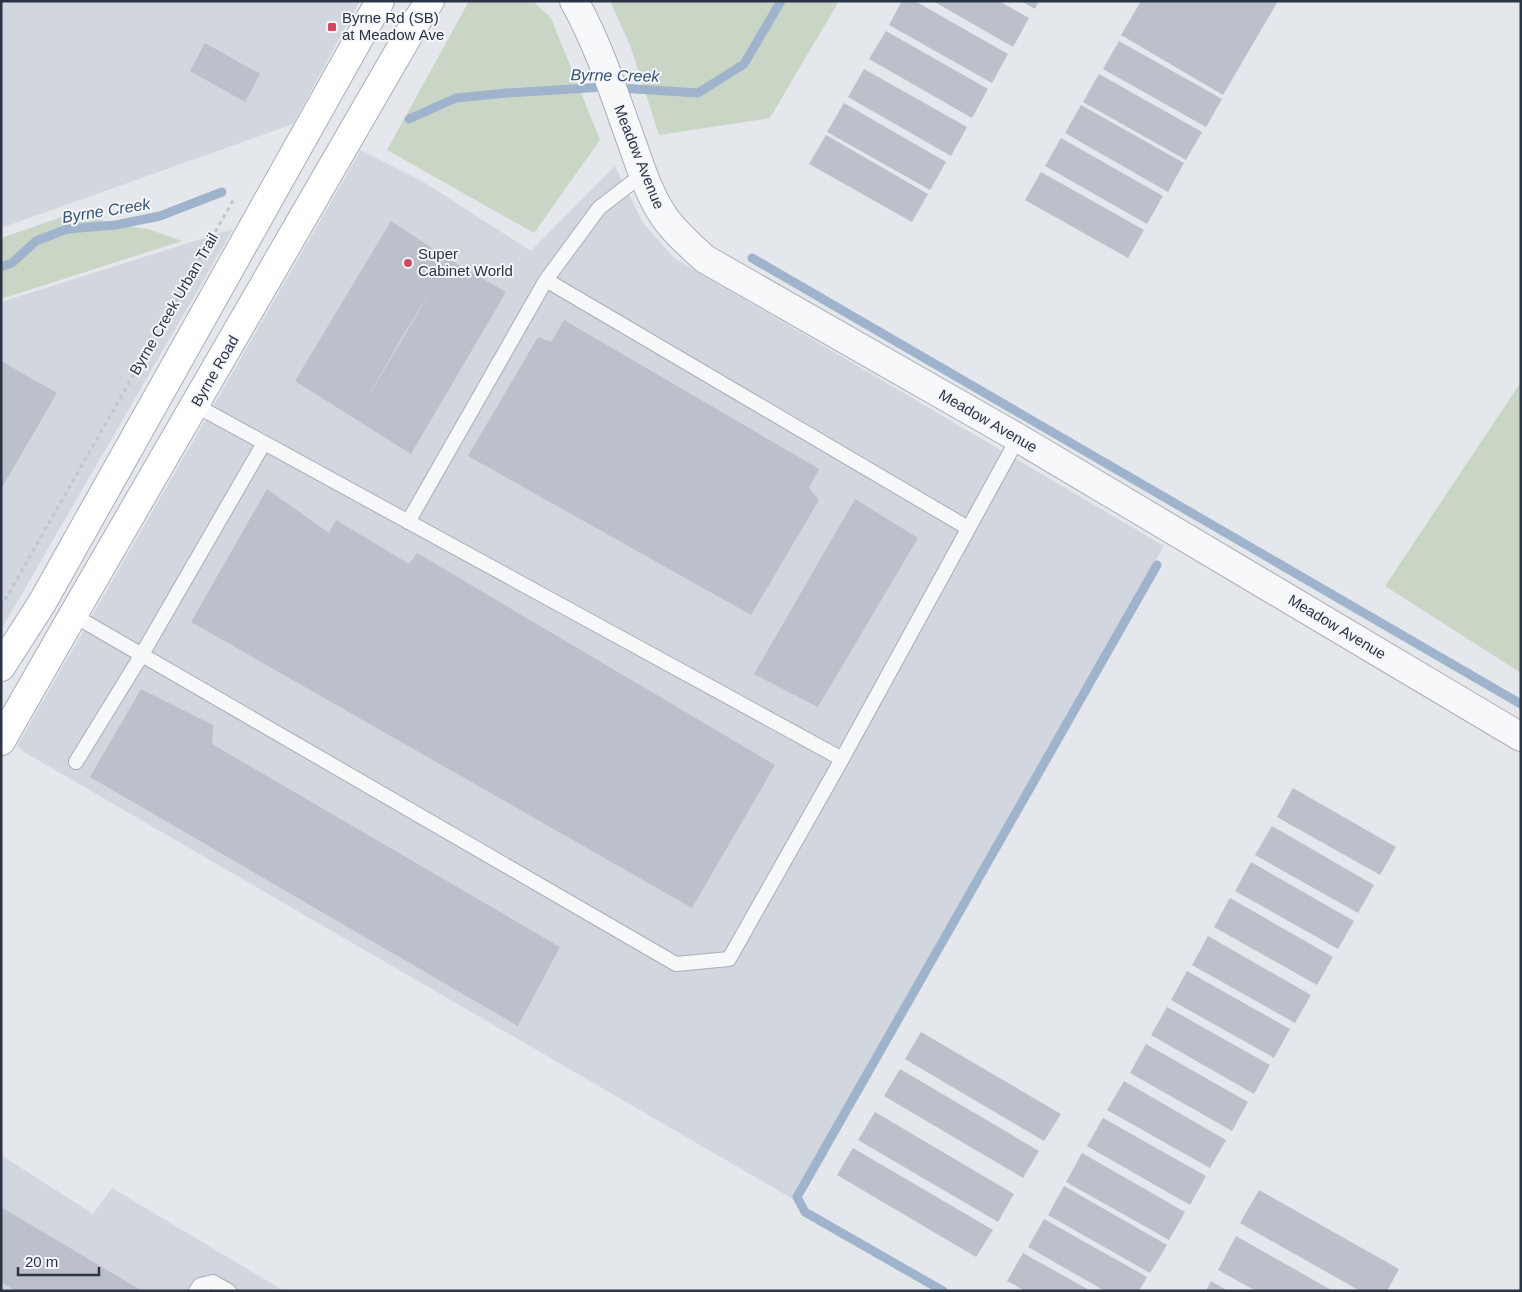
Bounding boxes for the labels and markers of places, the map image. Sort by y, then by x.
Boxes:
place label: Byrne Rd (SB) at Meadow Ave [342,9,444,43]
marker: Byrne Rd (SB) at Meadow Ave [326,21,338,33]
place label: Super Cabinet World [418,245,513,279]
marker: Super Cabinet World [402,257,414,269]

